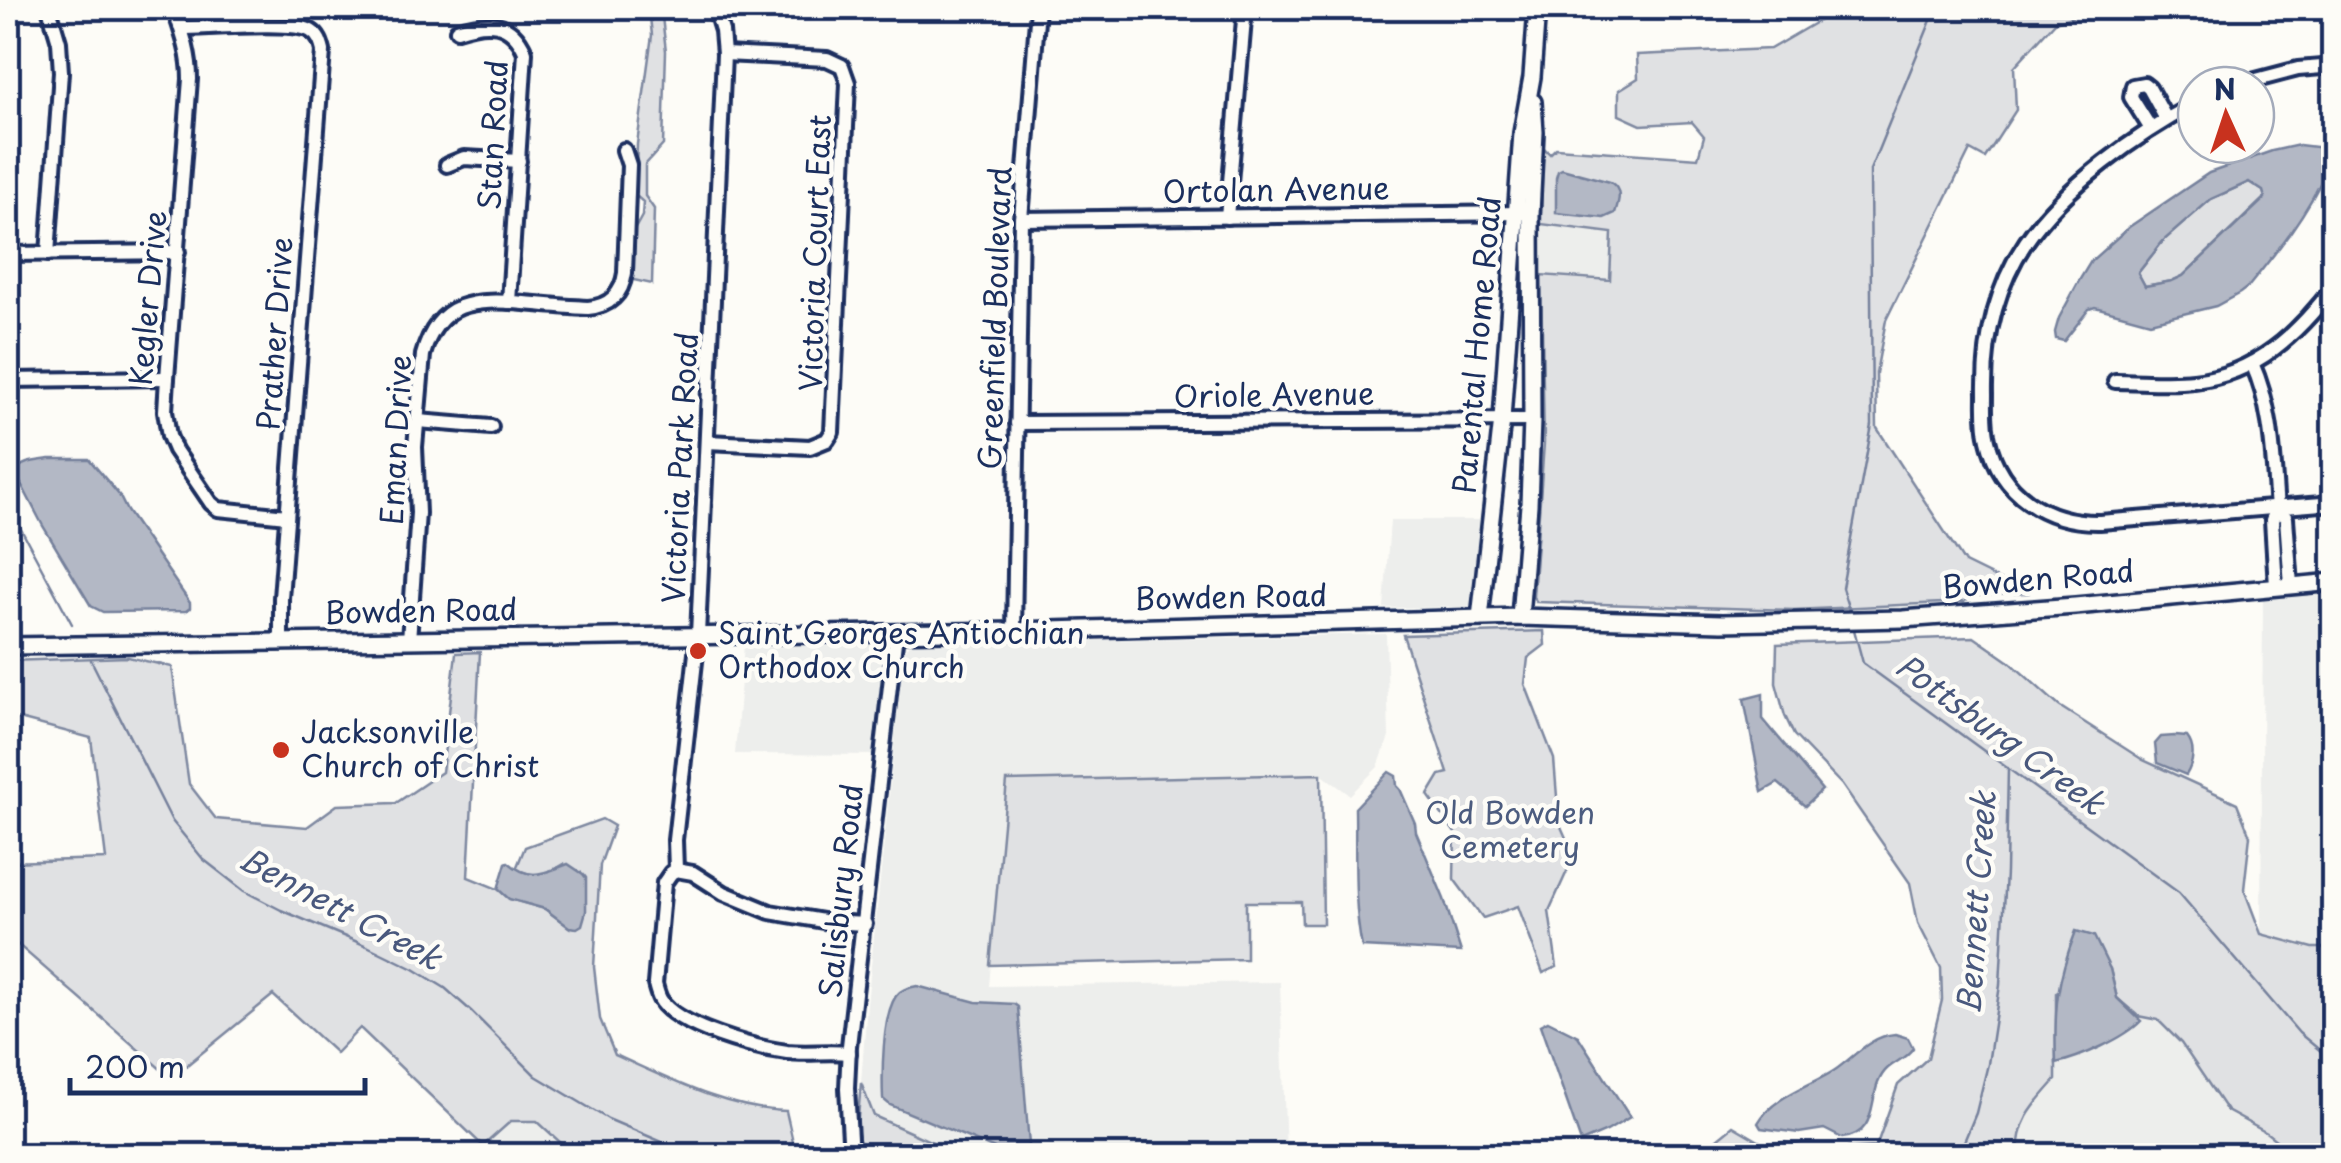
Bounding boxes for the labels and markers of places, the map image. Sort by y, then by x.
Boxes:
place label: Saint Georges Antiochian Orthodox Church [718,609,1085,688]
marker: Saint Georges Antiochian Orthodox Church [687,640,709,662]
place label: Jacksonville Church of Christ [301,708,539,787]
marker: Jacksonville Church of Christ [270,739,292,761]

